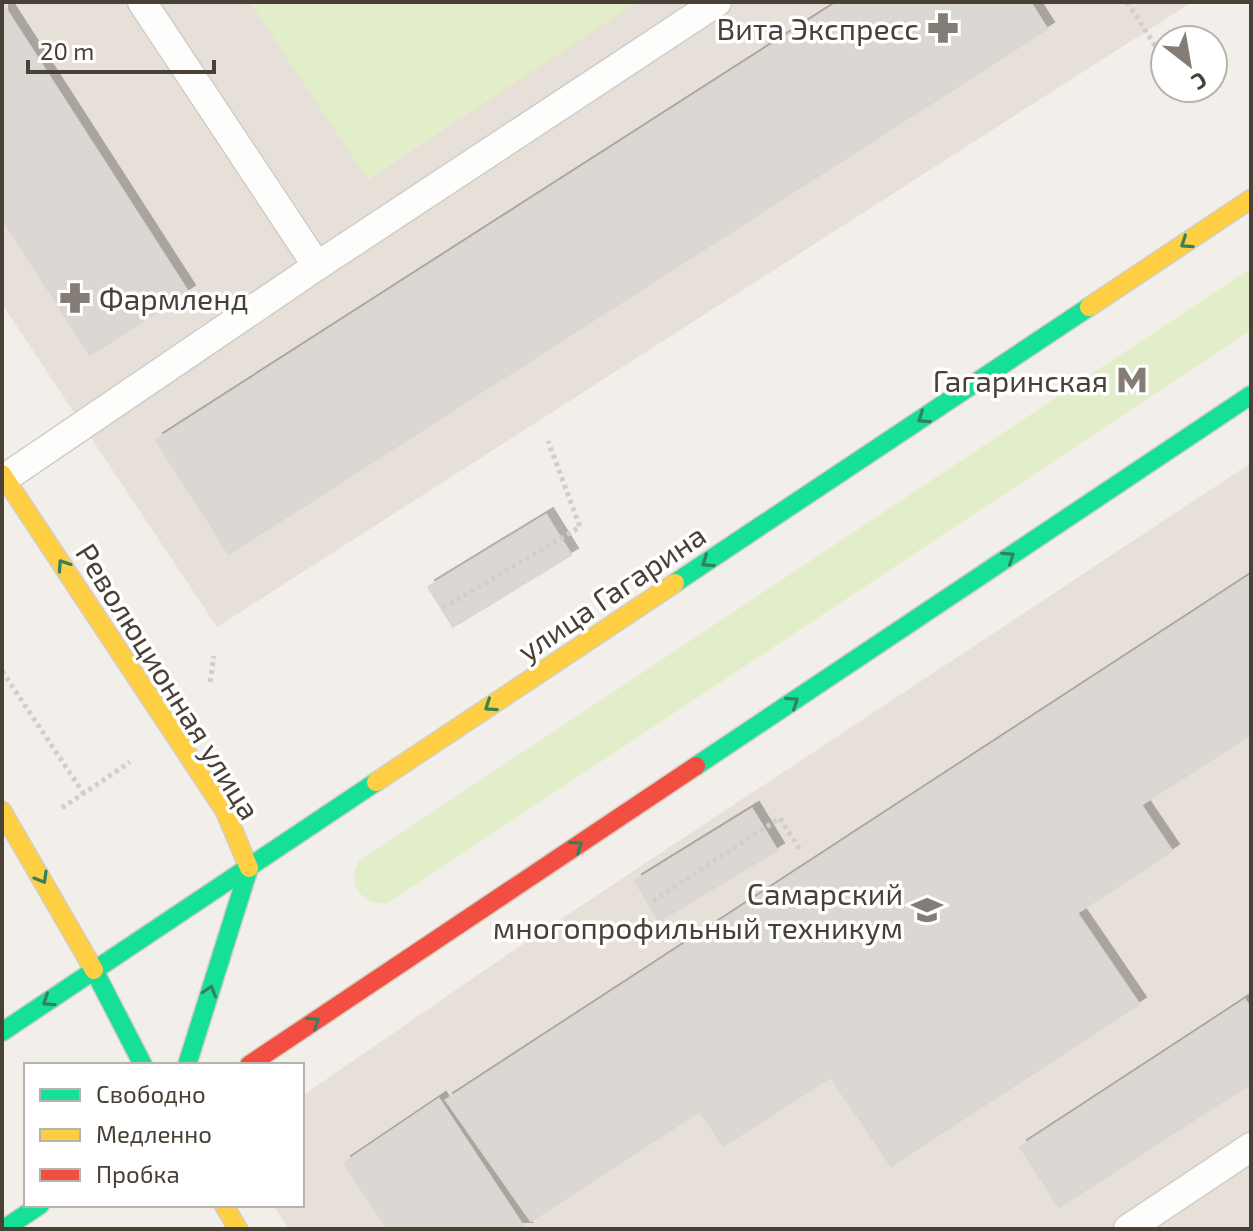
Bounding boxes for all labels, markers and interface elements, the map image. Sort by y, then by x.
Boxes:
place label: Вита Экспресс [717,10,919,46]
pharmacy icon: Вита Экспресс [926,11,960,45]
scale bar [28,24,214,74]
north arrow [1149,24,1229,104]
text: 20 m [40,36,94,65]
text: С [1188,68,1212,97]
one-way arrow [1180,233,1195,248]
place label: Фармленд [99,280,248,316]
pharmacy icon: Фармленд [58,281,92,315]
place label: Гагаринская [933,362,1108,398]
metro station icon: Гагаринская [1115,363,1149,397]
one-way arrow [917,408,932,423]
street label: улица Гагарина [510,516,712,669]
street label: Революционная улица [68,536,269,826]
one-way arrow [701,552,715,567]
one-way arrow [1001,552,1015,567]
one-way arrow [57,559,72,573]
one-way arrow [485,696,499,711]
one-way arrow [784,696,799,711]
one-way arrow [568,841,582,856]
one-way arrow [32,869,48,884]
place label: Самарский многопрофильный техникум [493,875,903,946]
school or university icon: Самарский многопрофильный техникум [910,893,944,927]
one-way arrow [201,984,217,998]
one-way arrow [43,991,57,1006]
one-way arrow [305,1016,320,1031]
legend [24,1063,304,1207]
text: Свободно [96,1079,206,1108]
text: Медленно [96,1119,212,1148]
text: Пробка [96,1159,180,1188]

